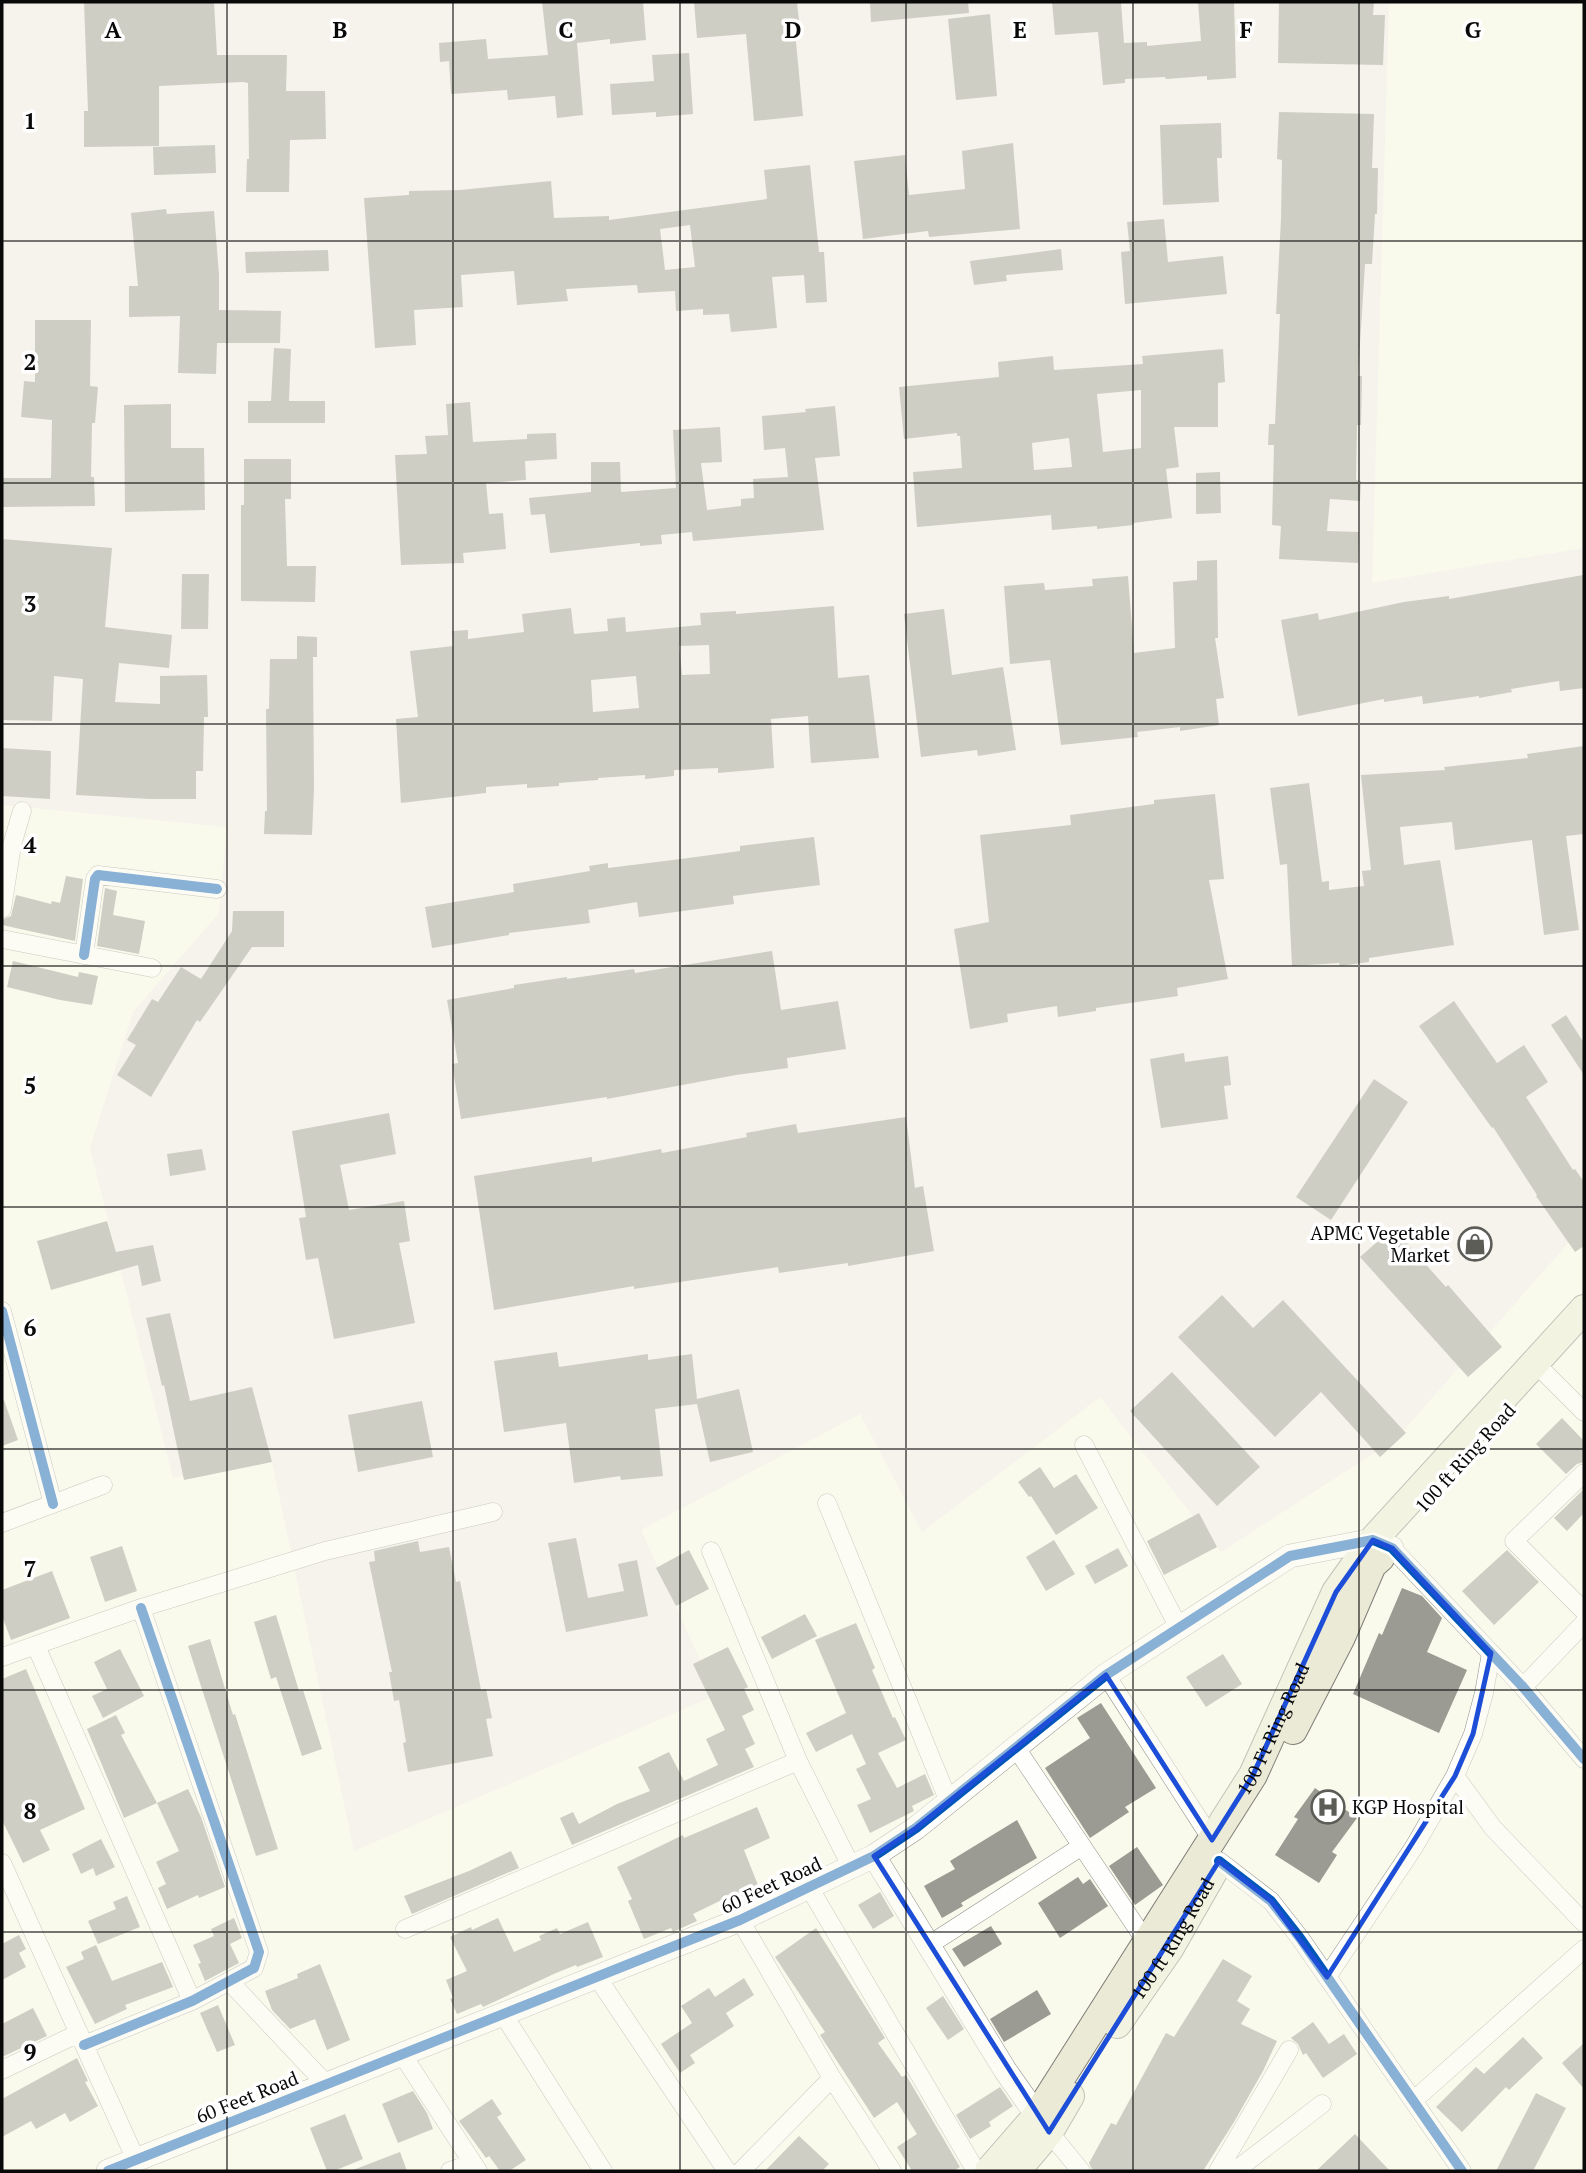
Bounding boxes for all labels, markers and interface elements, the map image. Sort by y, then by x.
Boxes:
text: A [105,14,122,45]
text: B [333,14,348,45]
text: C [559,14,574,45]
text: D [785,14,802,45]
text: E [1013,14,1027,45]
text: F [1239,14,1253,45]
text: G [1465,14,1482,45]
text: 1 [24,105,37,136]
text: 2 [24,346,37,377]
text: 3 [24,588,37,619]
text: 4 [24,829,37,860]
text: 5 [24,1070,37,1101]
place label: APMC Vegetable Market [1310,1220,1450,1267]
shop icon: APMC Vegetable Market [1456,1225,1494,1263]
text: 6 [24,1312,37,1343]
street label: 100 ft Ring Road [1409,1397,1521,1518]
text: 7 [24,1553,37,1584]
street label: 100 Ft Ring Road [1231,1658,1315,1799]
hospital icon: KGP Hospital [1309,1788,1347,1826]
place label: KGP Hospital [1352,1794,1464,1819]
text: 8 [24,1795,37,1826]
street label: 60 Feet Road [716,1850,826,1919]
street label: 100 ft Ring Road [1125,1872,1220,2004]
text: 9 [24,2036,37,2067]
street label: 60 Feet Road [192,2064,302,2128]

